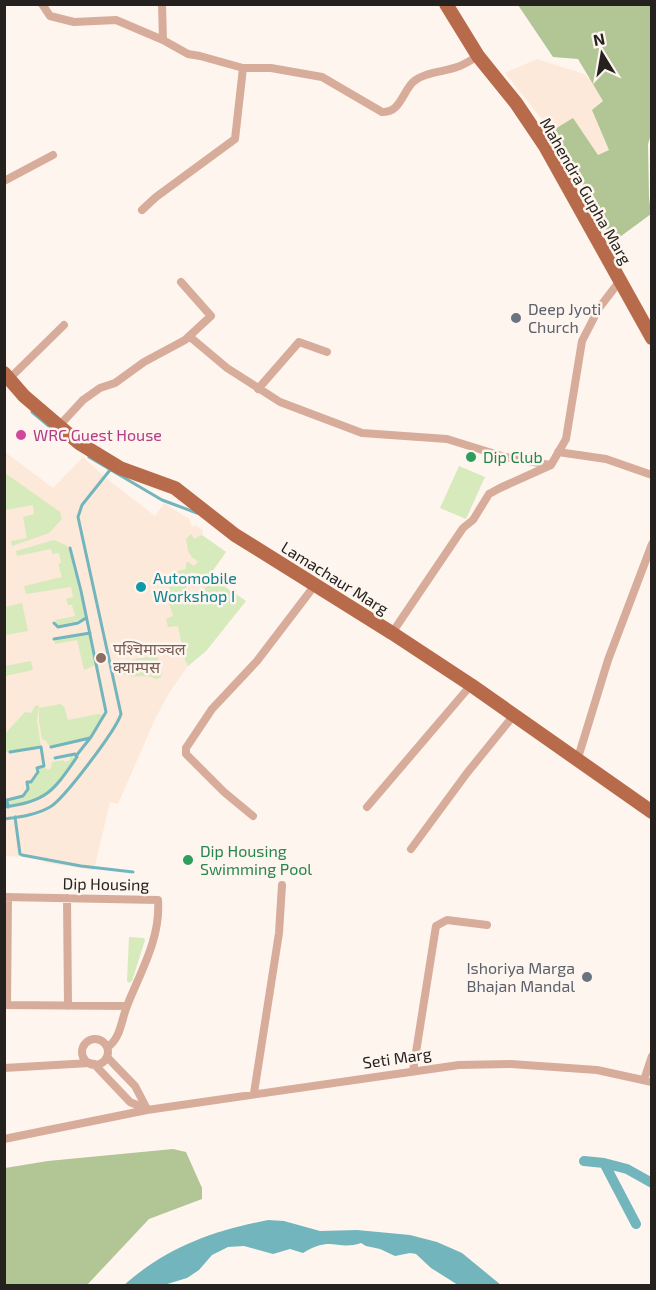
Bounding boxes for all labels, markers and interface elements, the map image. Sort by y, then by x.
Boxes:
north arrow [572,24,632,84]
text: N [592,28,607,49]
street label: Mahendra Gupha Marg [537,114,636,267]
place label: Deep Jyoti Church [528,299,601,336]
marker: Deep Jyoti Church [509,311,523,325]
place label: WRC Guest House [33,425,162,444]
marker: WRC Guest House [14,428,28,442]
place label: Dip Club [483,447,543,466]
marker: Dip Club [464,450,478,464]
street label: Lamachaur Marg [278,537,392,618]
place label: Automobile Workshop I [153,568,237,605]
marker: Automobile Workshop I [134,580,148,594]
place label: पश्‍चिमाञ्‍चल क्याम्पस [113,639,187,676]
marker: पश्‍चिमाञ्‍चल क्याम्पस [94,651,108,665]
place label: Dip Housing Swimming Pool [200,841,312,878]
marker: Dip Housing Swimming Pool [181,853,195,867]
street label: Dip Housing [63,873,150,894]
place label: Ishoriya Marga Bhajan Mandal [466,958,575,996]
marker: Ishoriya Marga Bhajan Mandal [580,970,594,984]
street label: Seti Marg [361,1043,433,1072]

